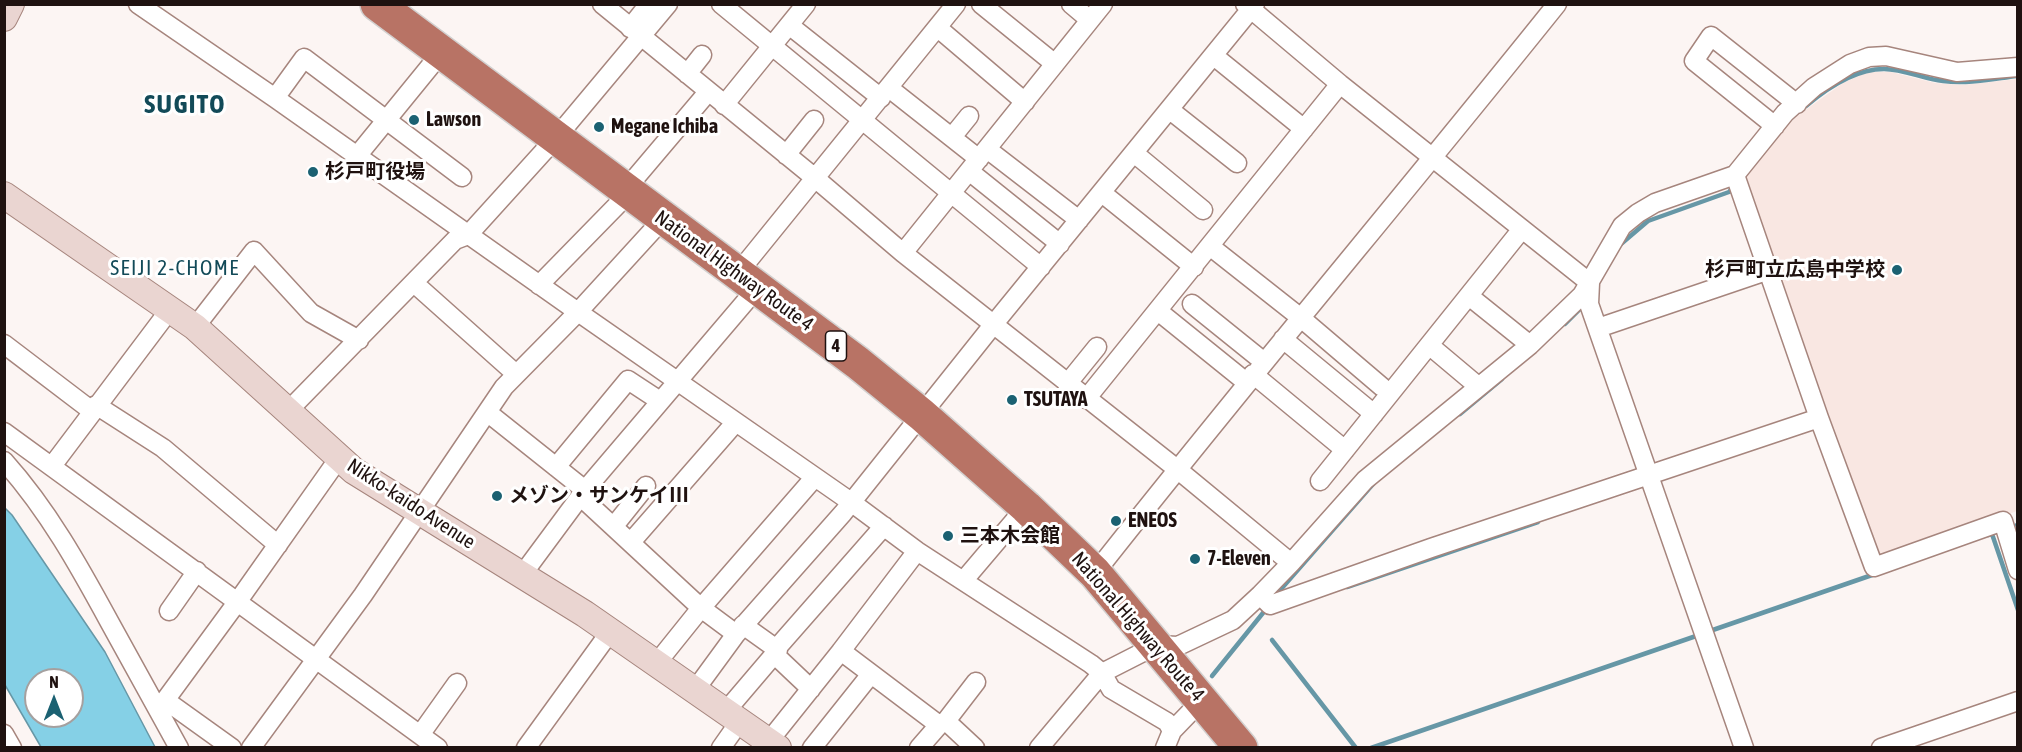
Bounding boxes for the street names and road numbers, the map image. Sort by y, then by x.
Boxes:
street label: National Highway Route 4 [650,205,818,337]
road number: 4 [826,331,846,361]
street label: Nikko-kaido Avenue [343,454,479,554]
street label: National Highway Route 4 [1067,547,1209,707]

